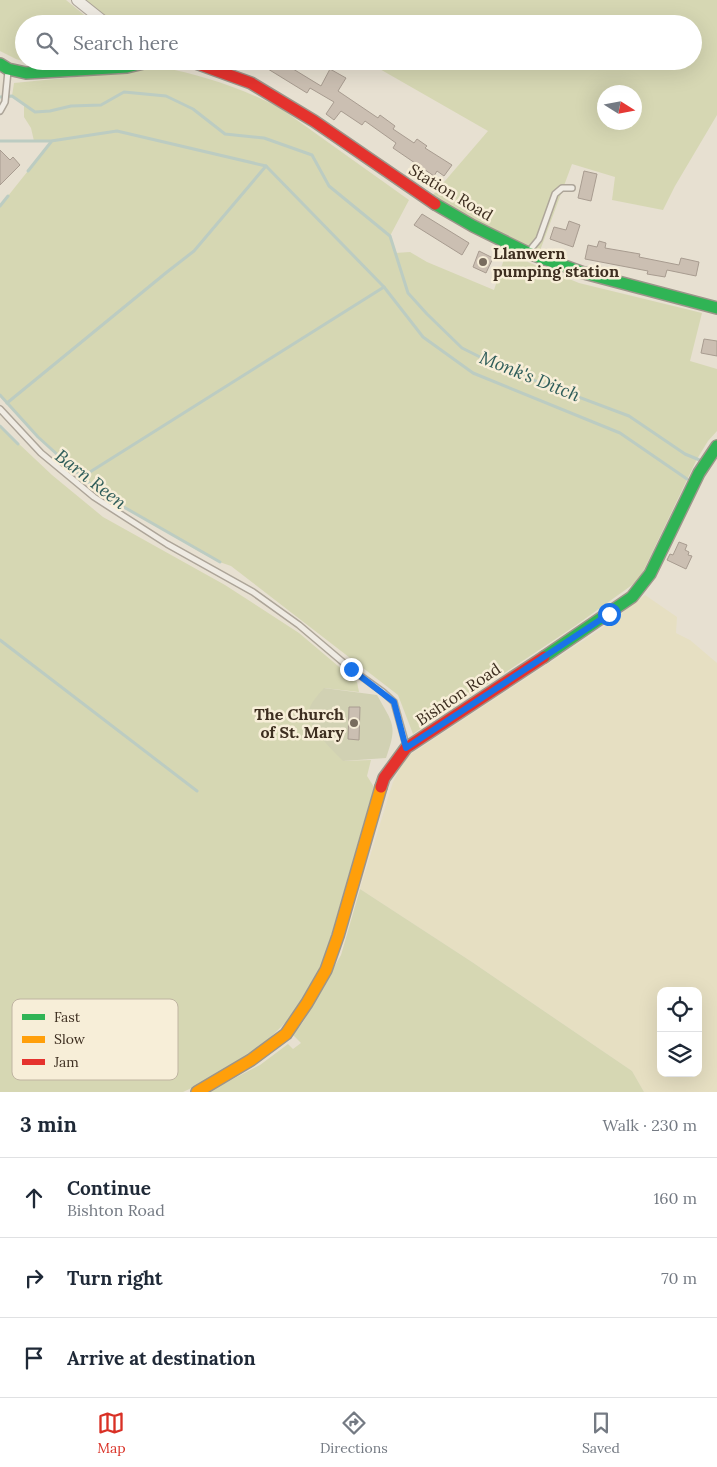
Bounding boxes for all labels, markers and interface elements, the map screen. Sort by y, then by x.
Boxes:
search box [15,15,702,70]
icon: search [33,29,61,57]
text: Search here [73,31,179,55]
north arrow [597,85,642,130]
street label: Station Road [405,159,497,225]
place label: Llanwern pumping station [493,243,619,281]
marker: Llanwern pumping station [477,256,489,268]
water label: Monk's Ditch [476,345,584,407]
water label: Barn Reen [51,444,131,514]
route start [598,603,621,626]
route end [340,658,363,681]
street label: Bishton Road [412,658,504,730]
place label: The Church of St. Mary [254,704,344,742]
marker: The Church of St. Mary [348,717,360,729]
map controls [657,987,702,1077]
button: locate [657,987,702,1032]
legend [12,999,178,1080]
text: Fast [54,1008,81,1026]
text: Slow [54,1030,86,1048]
button: layers [657,1032,702,1077]
text: Jam [53,1053,79,1071]
text: 3 min [20,1111,77,1138]
text: Walk · 230 m [602,1115,697,1135]
text: Continue [67,1176,151,1200]
icon: ahead [20,1184,48,1212]
text: 160 m [653,1188,697,1208]
text: Bishton Road [67,1200,165,1220]
icon: right [20,1264,48,1292]
text: Turn right [67,1266,163,1290]
text: 70 m [661,1268,697,1288]
icon: arrive [20,1344,48,1372]
text: Arrive at destination [67,1346,256,1370]
tab: Map [97,1409,126,1457]
tab: Directions [320,1409,388,1457]
tab: Saved [582,1409,620,1457]

